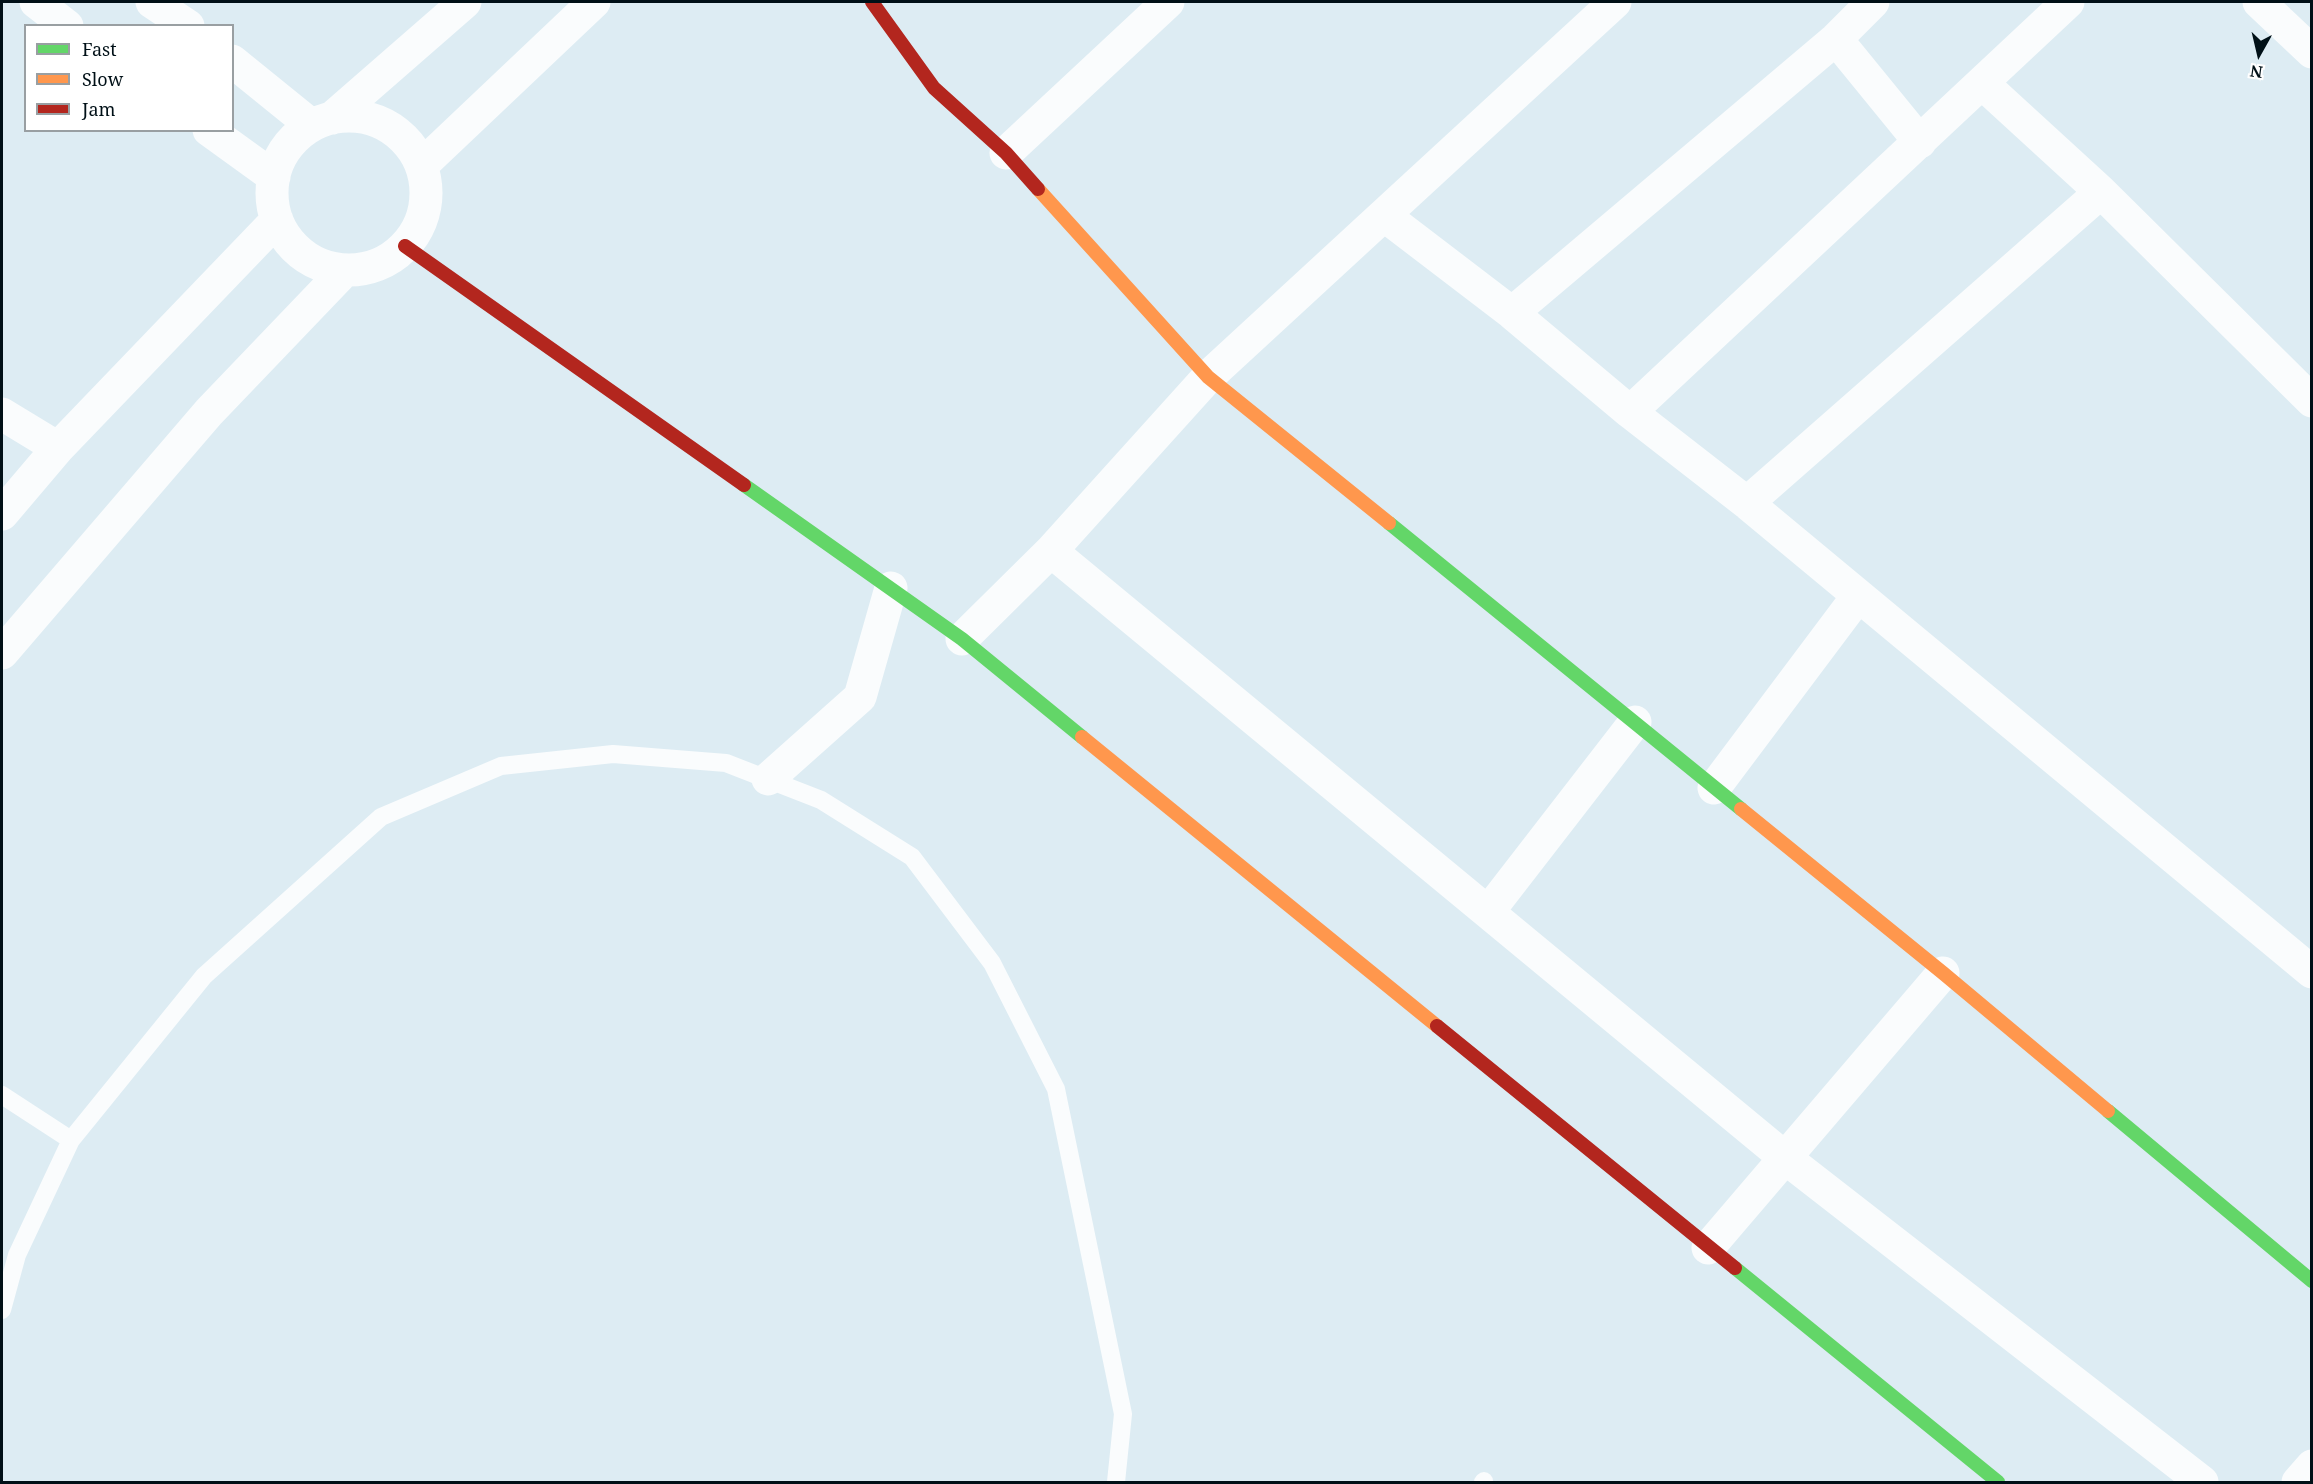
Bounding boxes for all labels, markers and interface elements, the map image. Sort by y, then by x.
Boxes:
legend [24,24,234,132]
north arrow [2229,24,2289,84]
text: Fast [82,37,117,61]
text: N [2249,60,2264,84]
text: Slow [82,67,123,91]
text: Jam [82,97,116,121]

